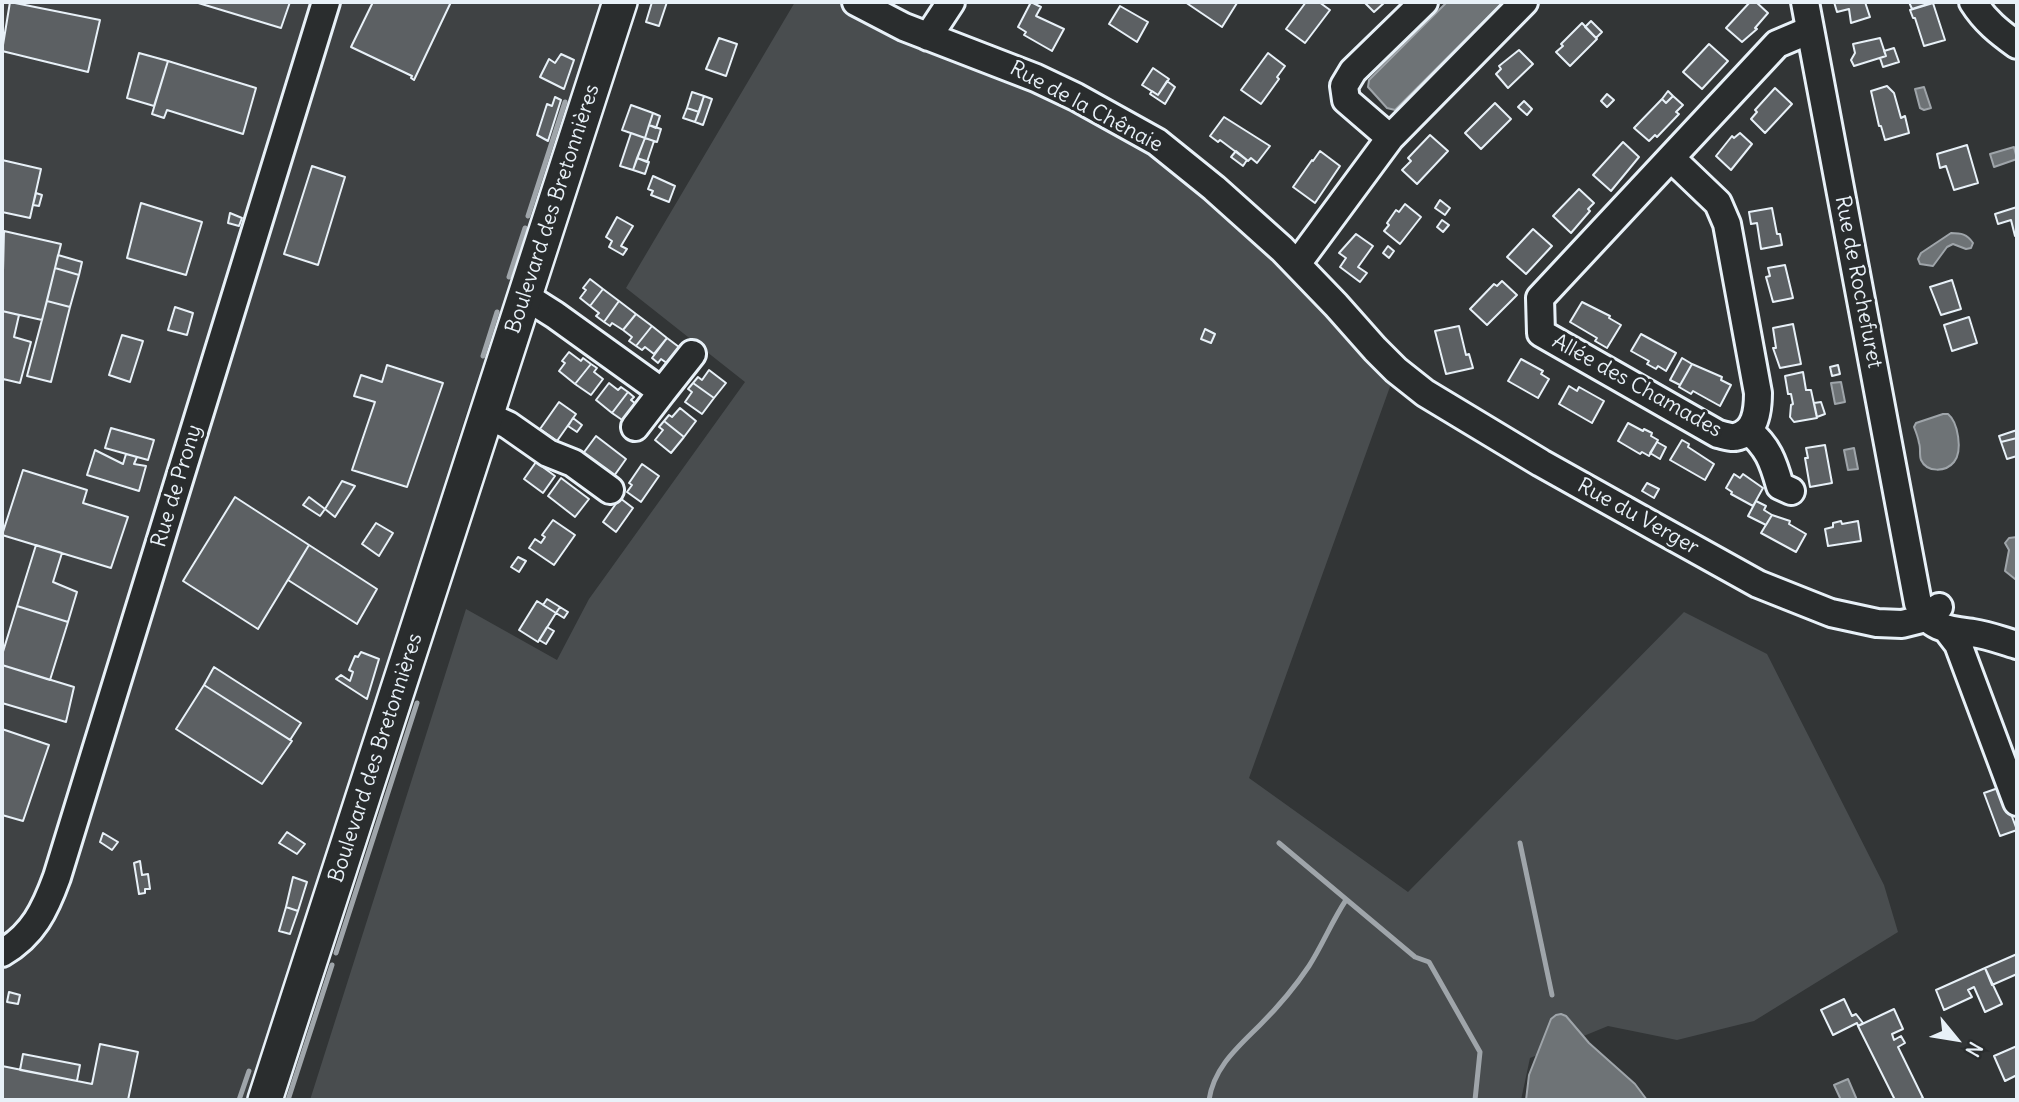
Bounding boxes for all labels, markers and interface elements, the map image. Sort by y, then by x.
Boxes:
street label: Rue de la Chênaie [1005,56,1167,158]
street label: Boulevard des Bretonnières [501,81,605,337]
street label: Rue de Rochefuret [1829,194,1887,370]
street label: Allée des Chamades [1548,329,1726,443]
street label: Rue de Prony [146,422,208,550]
street label: Rue du Verger [1573,473,1703,561]
street label: Boulevard des Bretonnières [324,630,428,886]
north arrow [1921,1004,1991,1074]
text: N [1961,1038,1988,1061]

